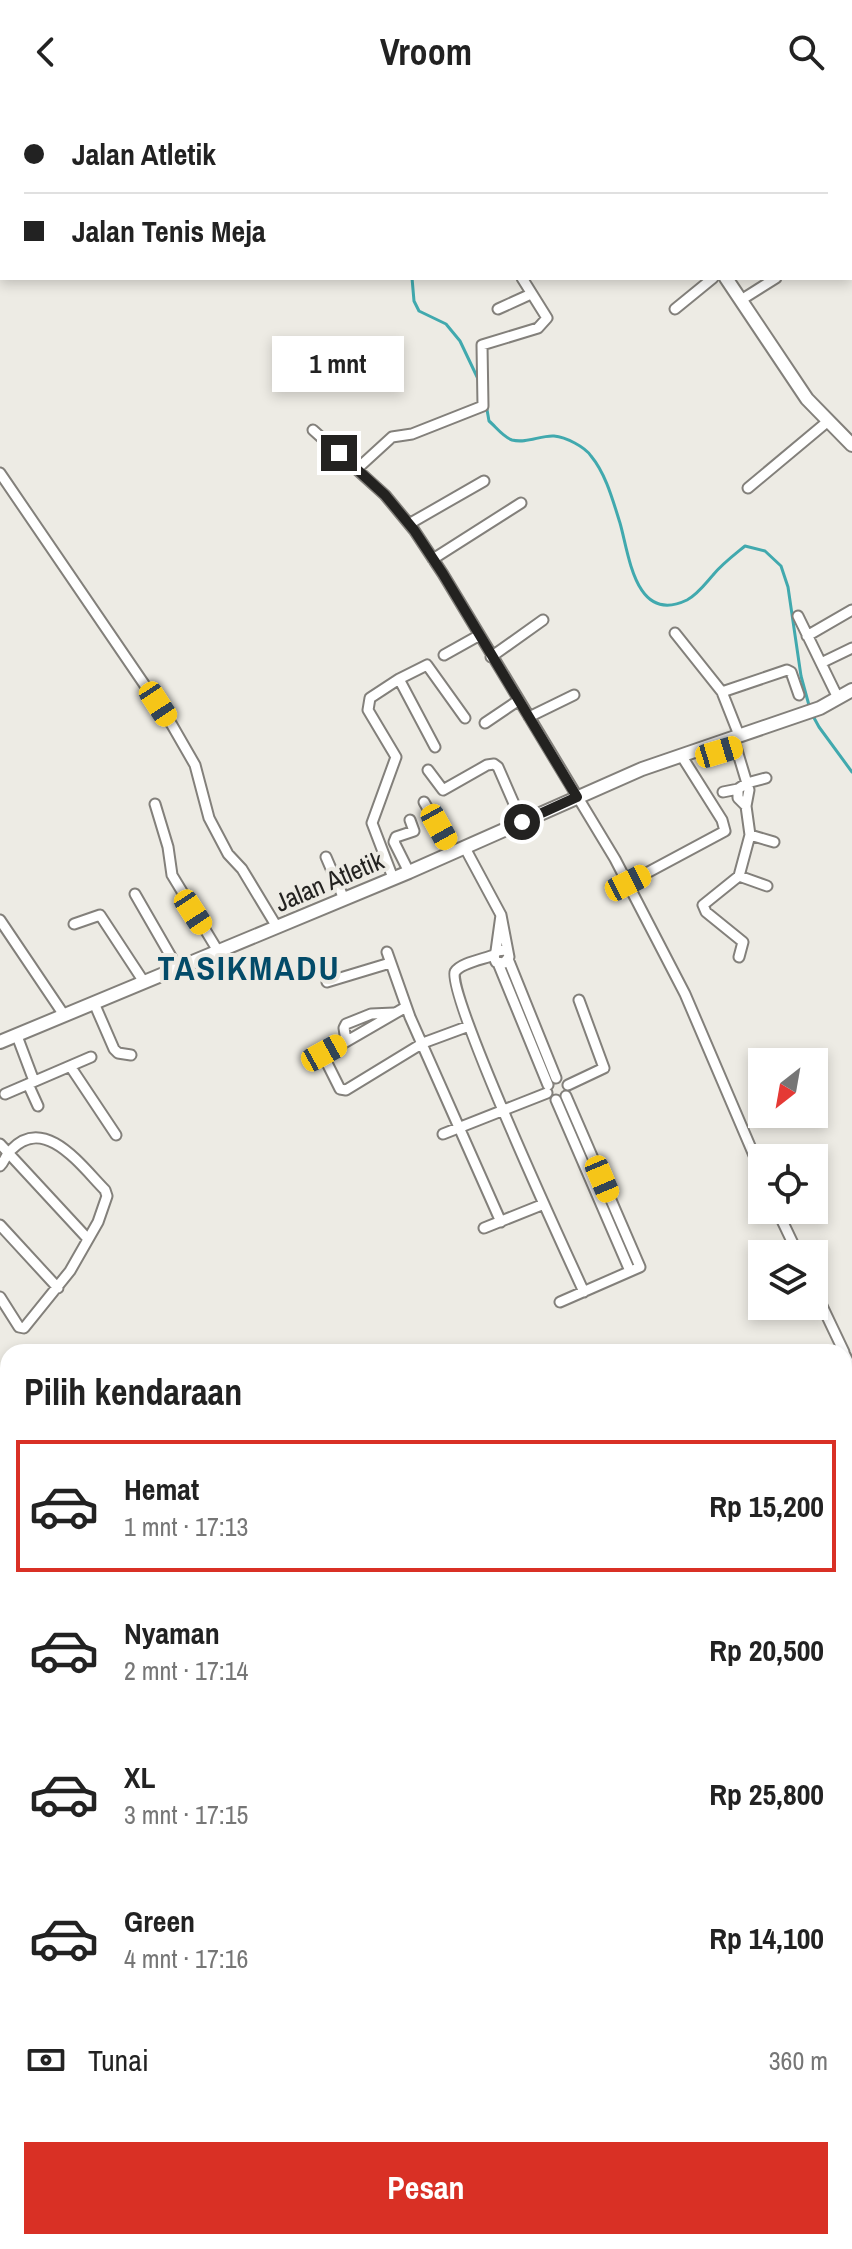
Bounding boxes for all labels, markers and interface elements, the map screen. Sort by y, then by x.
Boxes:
text: Vroom [380,28,472,76]
icon: back [24,30,68,74]
icon: search [784,30,828,74]
text: Jalan Atletik [72,134,216,174]
text: Jalan Tenis Meja [72,211,266,251]
callout: 1 mnt [273,337,405,393]
text: 1 mnt [310,346,366,381]
route end [321,435,357,471]
car [135,677,181,731]
car [693,734,745,770]
car [417,800,461,854]
route start [504,804,540,840]
street label: Jalan Atletik [269,842,389,920]
car [601,861,655,905]
car [170,885,216,939]
district label: TASIKMADU [157,945,341,991]
car [297,1031,351,1075]
north arrow [748,1048,828,1128]
map controls [748,1048,828,1320]
button: locate [748,1144,828,1224]
car [582,1152,622,1206]
button: layers [748,1240,828,1320]
text: Pilih kendaraan [24,1368,242,1416]
text: Hemat [124,1469,199,1509]
icon: car [28,1470,100,1542]
text: Rp 15,200 [709,1486,824,1526]
text: 1 mnt · 17:13 [124,1509,248,1544]
text: Nyaman [124,1613,220,1653]
icon: car [28,1614,100,1686]
text: Rp 20,500 [709,1630,824,1670]
text: 2 mnt · 17:14 [124,1653,248,1688]
text: XL [124,1757,155,1797]
icon: car [28,1758,100,1830]
text: Rp 25,800 [709,1774,824,1814]
text: 3 mnt · 17:15 [124,1797,248,1832]
text: Green [124,1901,195,1941]
icon: car [28,1902,100,1974]
text: Rp 14,100 [709,1918,824,1958]
text: 4 mnt · 17:16 [124,1941,248,1976]
icon: cash [24,2038,68,2082]
text: Tunai [88,2040,149,2080]
text: 360 m [769,2043,828,2078]
button: Pesan [24,2142,828,2234]

